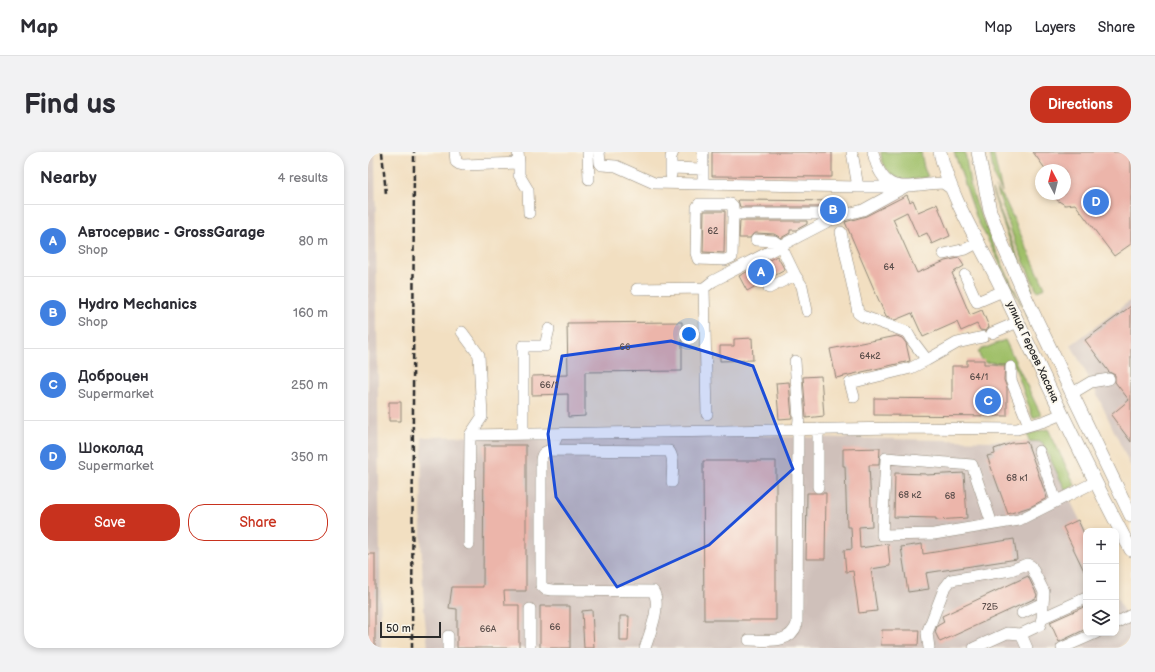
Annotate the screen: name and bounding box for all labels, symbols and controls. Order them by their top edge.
text: Map [20,16,58,39]
text: Map [984,19,1012,36]
text: Layers [1034,19,1076,36]
text: Share [1098,19,1135,36]
button: Directions [1030,86,1131,123]
text: Find us [24,88,116,121]
north arrow [1035,164,1071,200]
text: Nearby [40,168,97,188]
text: 4 results [278,170,328,186]
pin: D [1083,187,1109,217]
pin: B [820,195,846,225]
text: Автосервис - GrossGarage [78,223,265,242]
house number: 62 [708,226,719,237]
text: A [49,233,57,249]
text: 80 m [299,233,328,249]
text: Shop [78,242,108,258]
pin: A [748,257,774,287]
house number: 64 [884,262,895,273]
text: Hydro Mechanics [78,295,197,314]
street label: улица Героев Хасана [1004,299,1062,405]
text: B [48,305,58,321]
text: 160 m [293,305,328,321]
text: Shop [78,314,108,330]
your location [679,324,699,344]
house number: 66 [620,342,631,353]
house number: 64к2 [859,351,881,362]
text: Доброцен [78,367,149,386]
house number: 64/1 [970,372,988,383]
text: C [48,377,58,393]
text: 250 m [291,377,328,393]
house number: 66/1 [540,380,558,391]
text: Supermarket [78,386,154,402]
pin: C [975,386,1001,416]
text: Шоколад [78,439,143,458]
text: D [48,449,58,465]
text: 350 m [291,449,328,465]
text: Supermarket [78,458,154,474]
house number: 68 к1 [1006,473,1028,484]
house number: 68 к2 [898,490,922,501]
house number: 68 [945,491,955,502]
button: Save [40,504,180,541]
button: Share [188,504,328,541]
map controls [1083,528,1119,636]
button: + [1083,528,1119,564]
button: − [1083,564,1119,600]
button: layers [1083,600,1119,636]
house number: 72Б [982,602,999,613]
scale bar [380,620,441,639]
text: 50 m [386,622,411,635]
house number: 66 [550,622,561,633]
house number: 66А [480,624,497,635]

